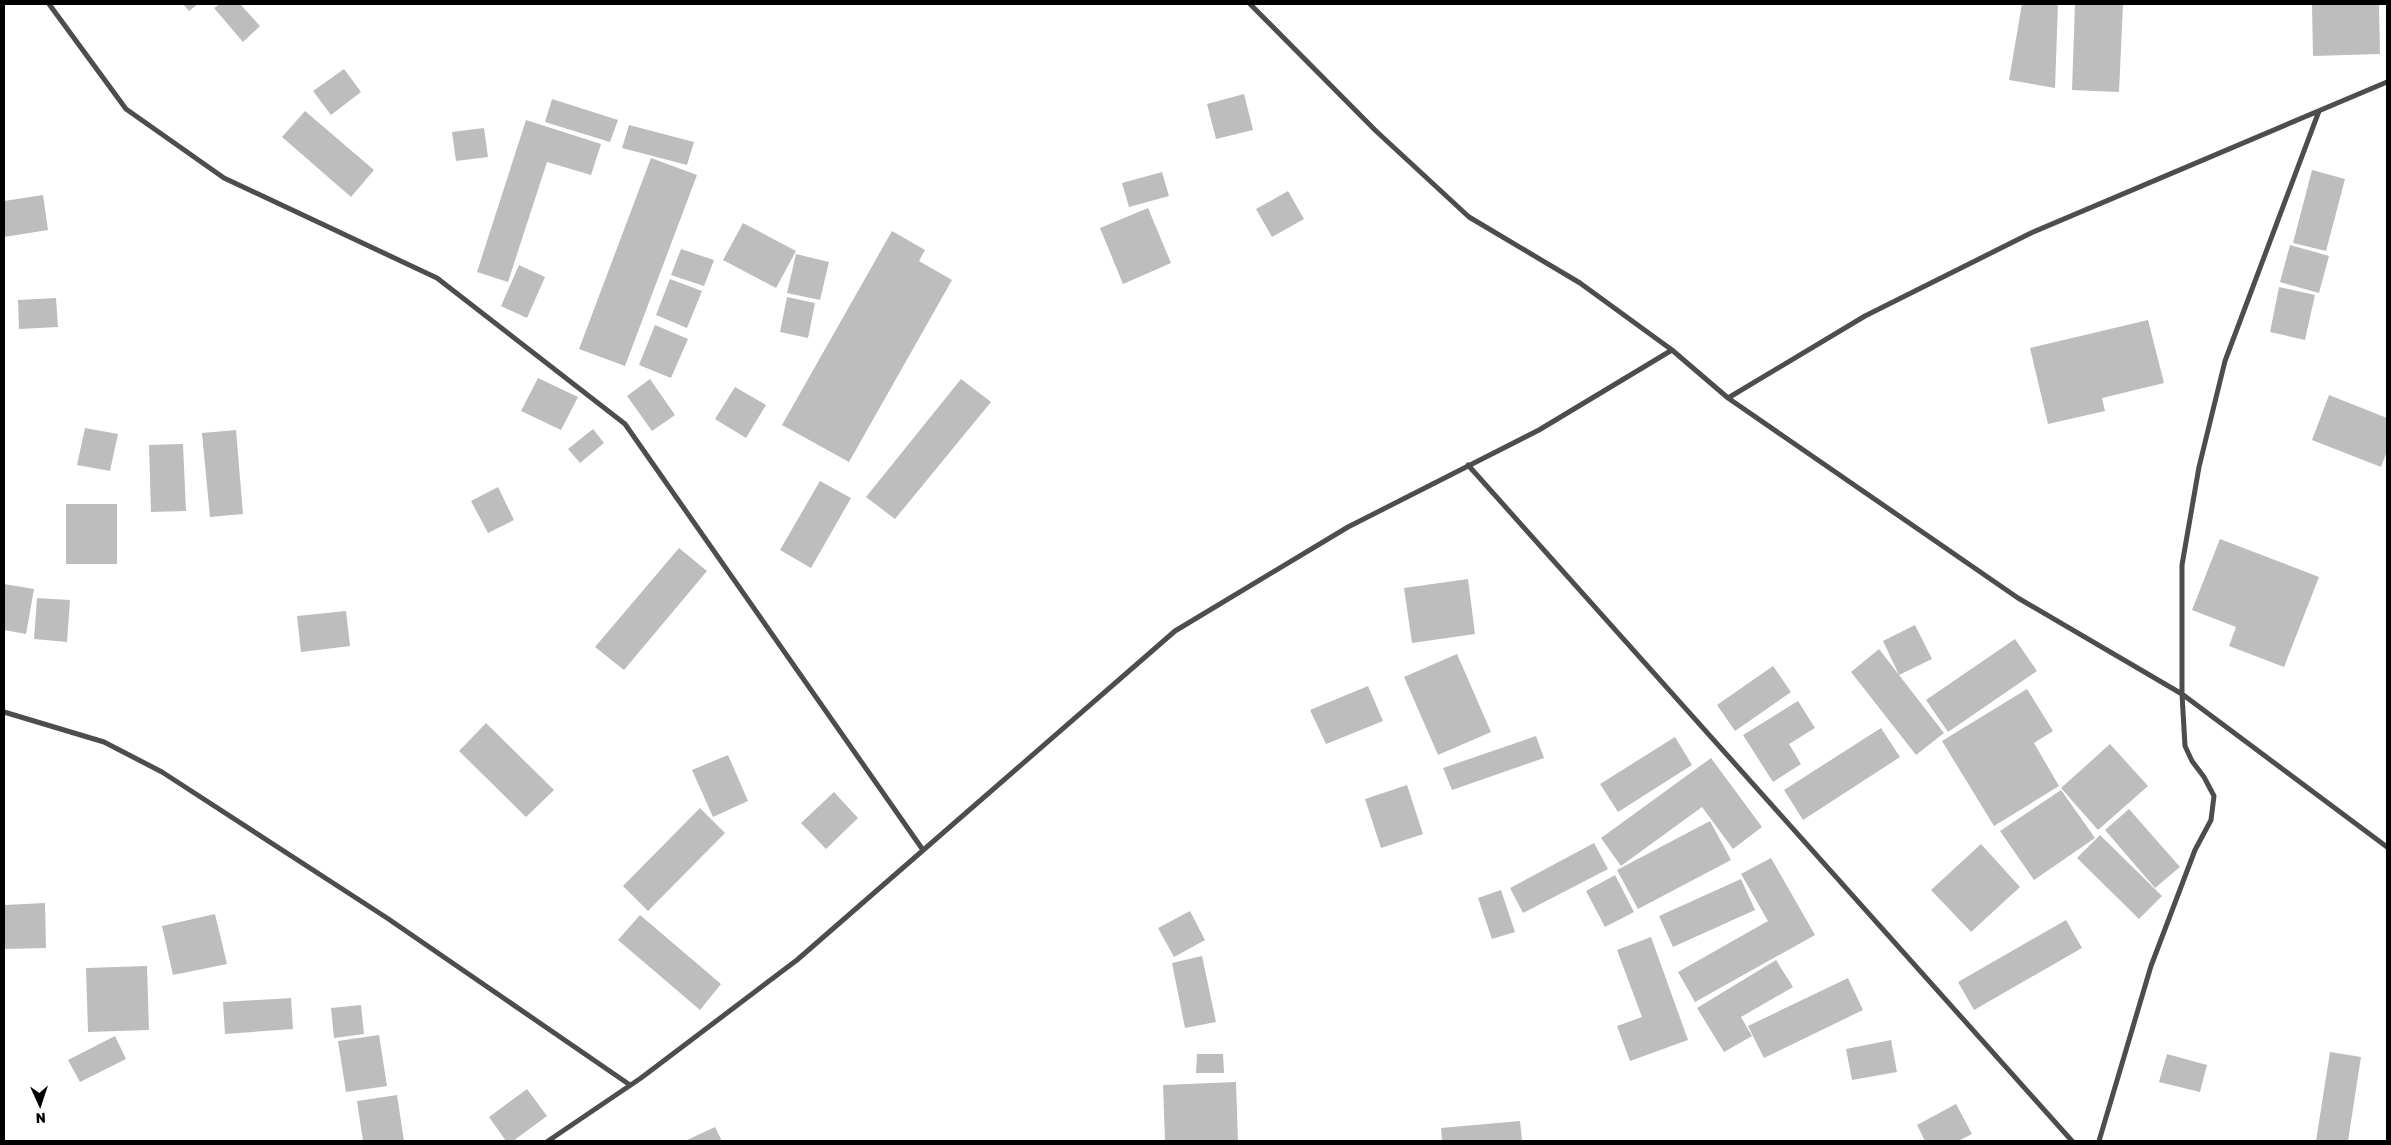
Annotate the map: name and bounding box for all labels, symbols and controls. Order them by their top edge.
north arrow [15,1080,65,1130]
text: N [35,1109,46,1126]

